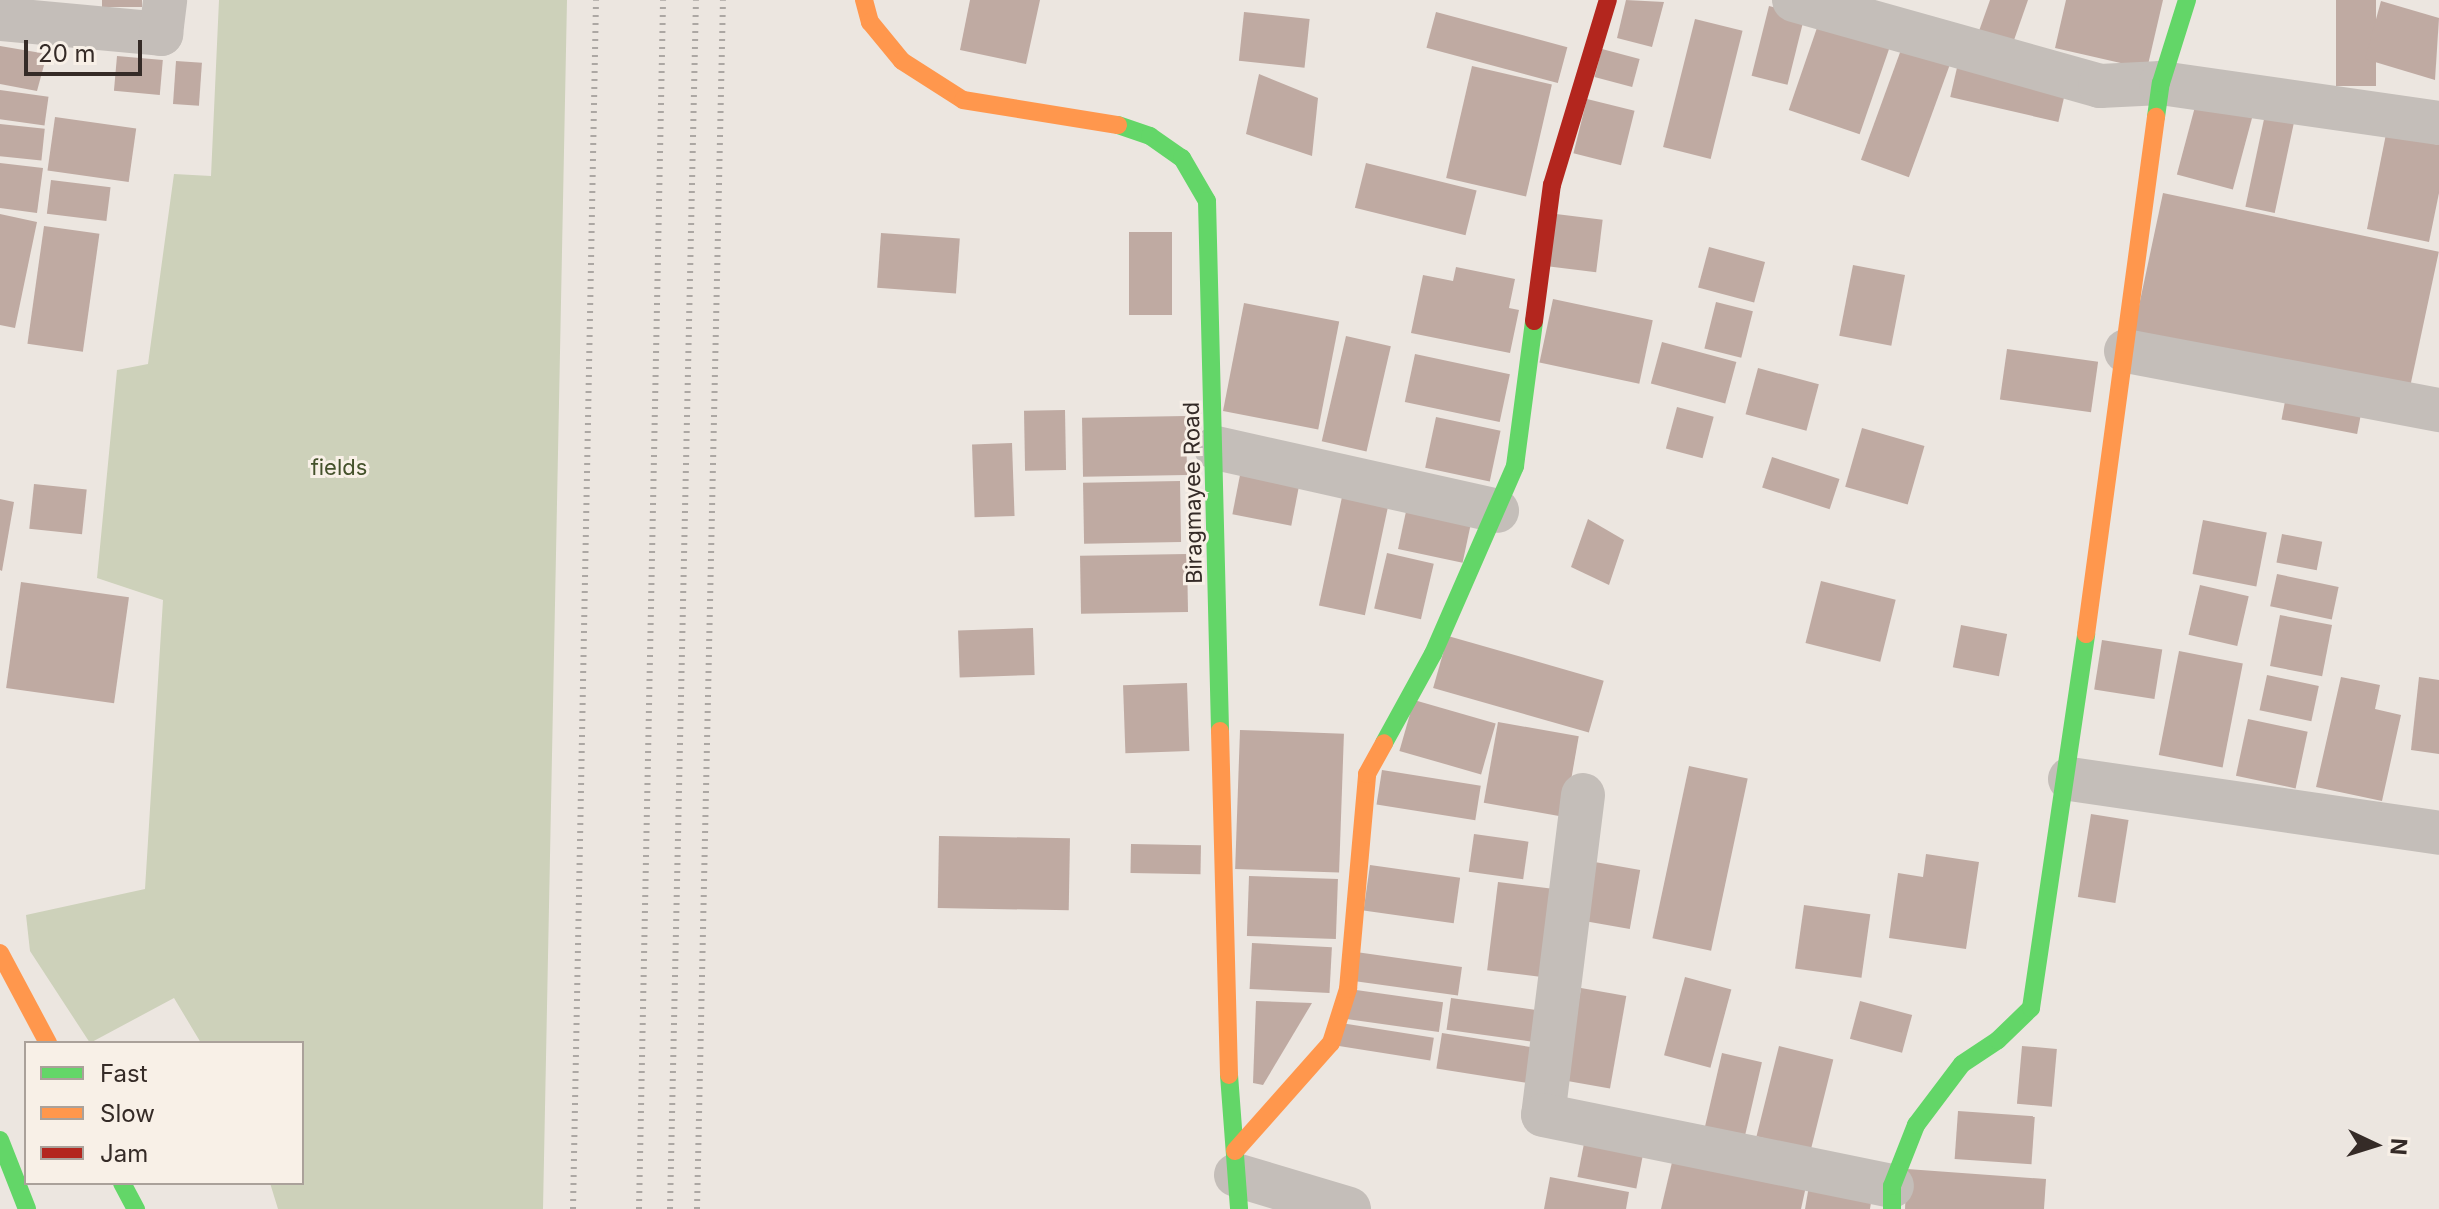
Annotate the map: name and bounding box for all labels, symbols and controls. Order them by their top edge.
scale bar [28,24,146,74]
text: 20 m [38,39,96,68]
street label: Biragmayee Road [1178,402,1208,584]
park label: fields [311,455,367,481]
legend [24,1041,304,1185]
text: Fast [100,1059,148,1088]
text: Slow [100,1099,155,1128]
north arrow [2335,1105,2415,1185]
text: N [2385,1137,2412,1156]
text: Jam [100,1139,148,1168]

